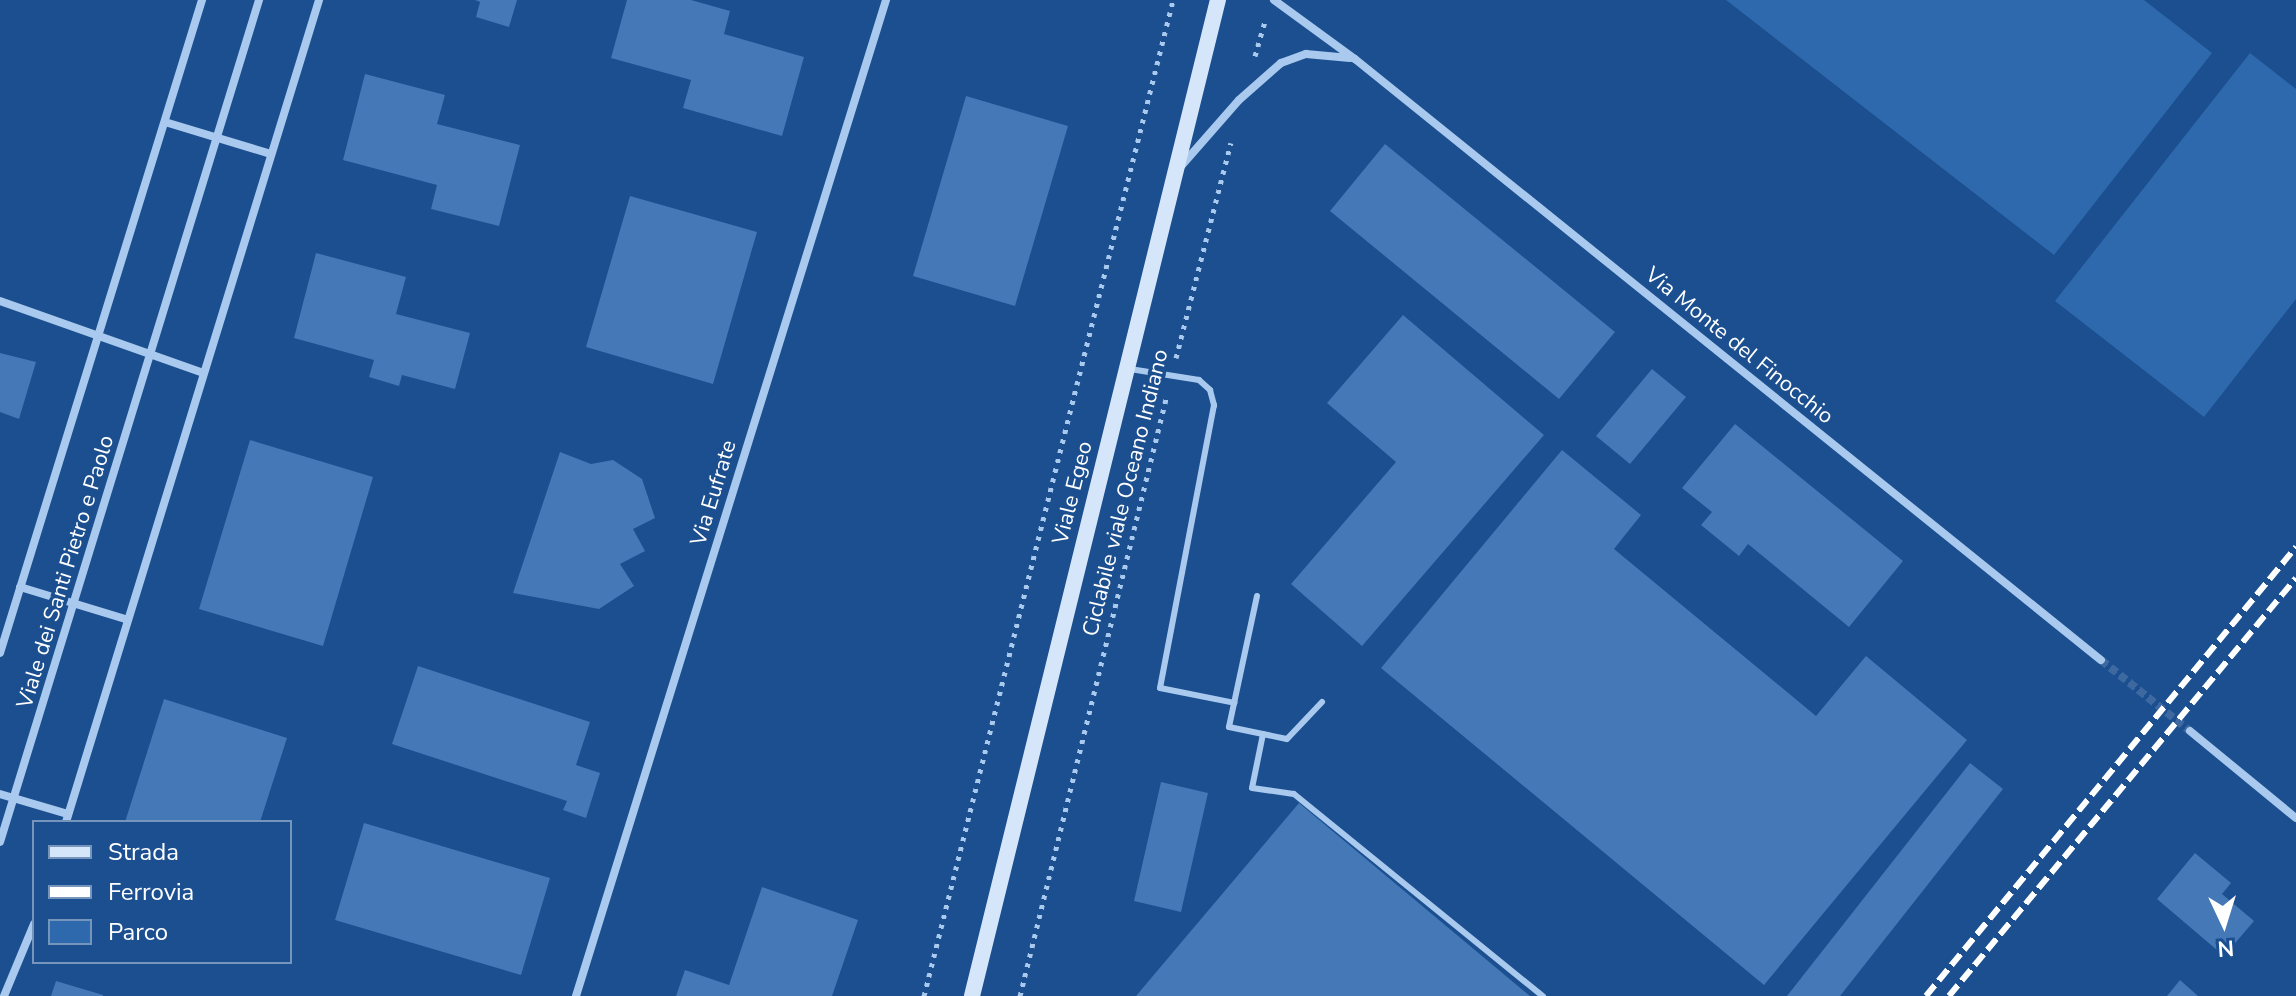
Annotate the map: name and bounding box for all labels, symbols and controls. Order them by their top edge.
street label: Via Monte del Finocchio [1640,262,1838,430]
street label: Ciclabile viale Oceano Indiano [1078,347,1174,639]
street label: Viale dei Santi Pietro e Paolo [12,432,120,712]
street label: Via Eufrate [685,437,743,549]
street label: Viale Egeo [1047,439,1099,547]
legend [32,820,292,964]
text: Strada [108,836,179,868]
text: Ferrovia [108,876,194,908]
north arrow [2184,884,2264,964]
text: Parco [108,916,168,948]
text: N [2216,932,2235,963]

